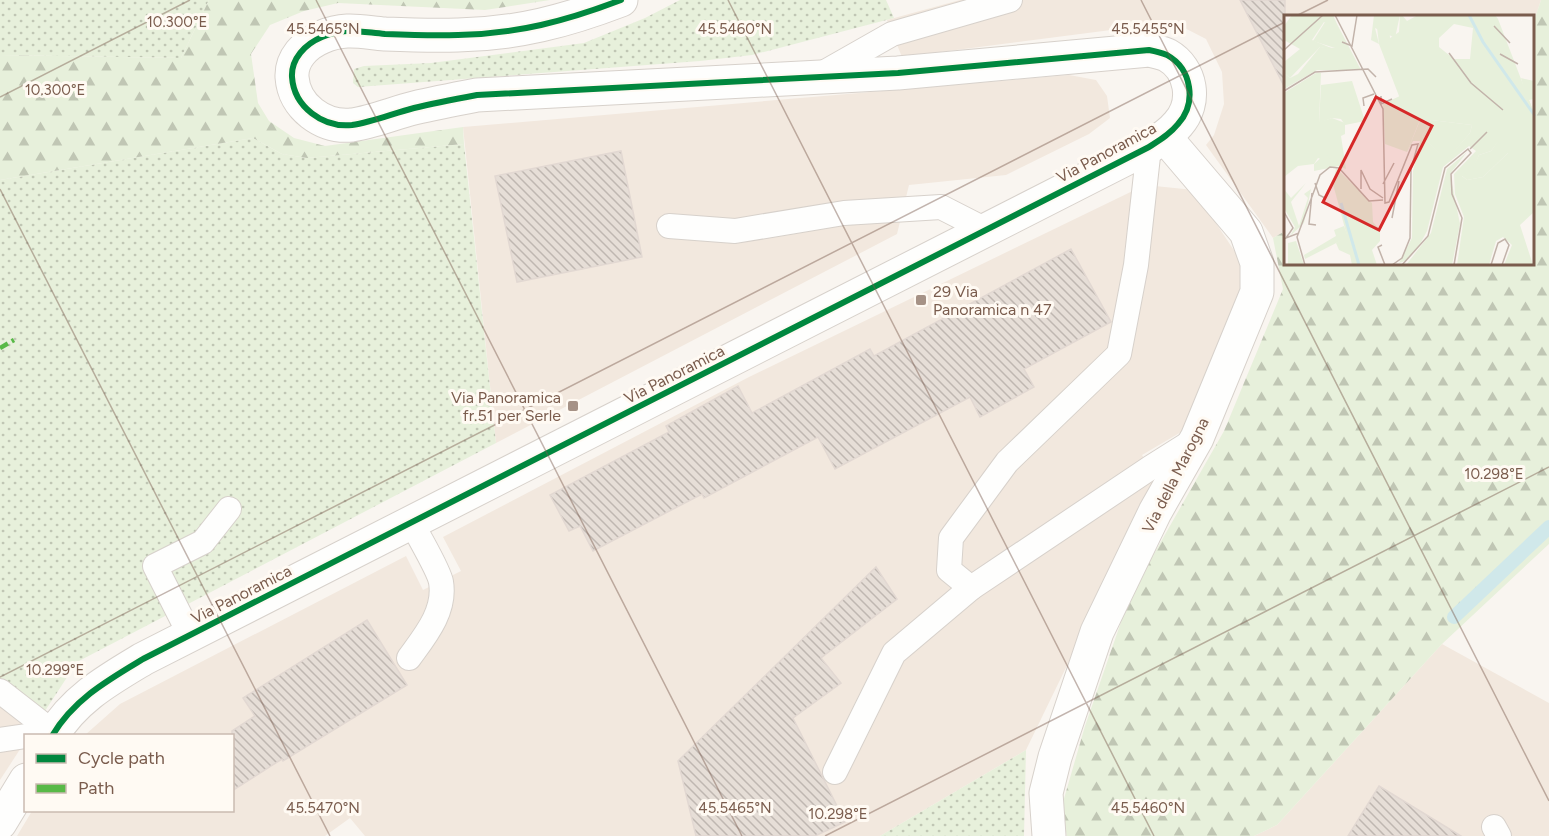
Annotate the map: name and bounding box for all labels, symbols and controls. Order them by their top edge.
text: 10.300°E [147,13,207,31]
inset map [1284,15,1534,266]
text: 45.5465°N [286,20,360,38]
text: 45.5460°N [698,20,772,38]
text: 45.5455°N [1111,20,1185,38]
text: 10.300°E [25,81,85,99]
street label: Via Panoramica [1053,118,1159,187]
place label: 29 Via Panoramica n 47 [933,282,1052,319]
marker: 29 Via Panoramica n 47 [914,293,928,307]
street label: Via Panoramica [621,341,728,408]
place label: Via Panoramica fr.51 per Serle [451,388,561,425]
marker: Via Panoramica fr.51 per Serle [566,399,580,413]
street label: Via della Marogna [1138,414,1213,536]
text: 10.298°E [1464,465,1524,483]
street label: Via Panoramica [188,561,295,628]
text: 10.299°E [26,661,84,679]
legend [24,734,234,812]
text: Cycle path [78,747,165,769]
text: Path [78,777,114,799]
text: 45.5470°N [286,799,360,817]
text: 45.5465°N [698,799,772,817]
text: 45.5460°N [1111,799,1185,817]
text: 10.298°E [808,805,868,823]

